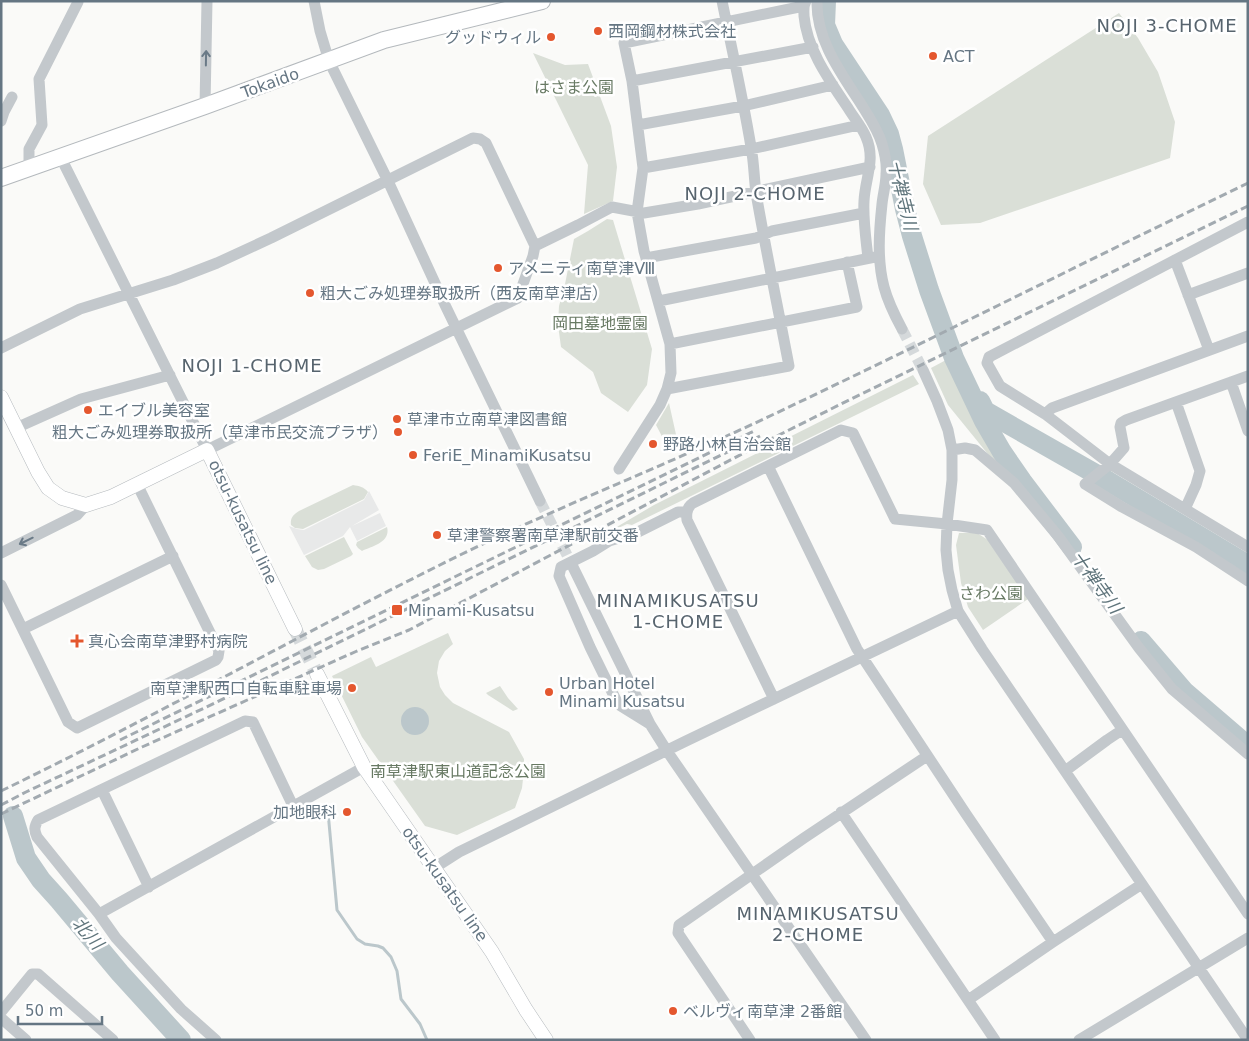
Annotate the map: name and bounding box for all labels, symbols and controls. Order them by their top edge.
district label: NOJI 3-CHOME [1096,15,1238,36]
place label: 西岡鋼材株式会社 [608,22,736,41]
marker: 西岡鋼材株式会社 [592,25,604,37]
place label: グッドウィル [445,28,541,47]
marker: グッドウィル [545,31,557,43]
place label: ACT [943,47,975,66]
one-way arrow [201,50,211,66]
marker: ACT [927,50,939,62]
street label: Tokaido [238,64,301,103]
park label: はさま公園 [534,78,614,97]
water label: 十禅寺川 [884,158,922,234]
district label: NOJI 2-CHOME [684,183,826,204]
place label: アメニティ南草津Ⅷ [508,259,655,278]
marker: アメニティ南草津Ⅷ [492,262,504,274]
place label: 粗大ごみ処理券取扱所（西友南草津店） [320,284,608,303]
marker: 粗大ごみ処理券取扱所（西友南草津店） [304,287,316,299]
park label: 岡田墓地霊園 [552,314,648,333]
district label: NOJI 1-CHOME [181,355,323,376]
place label: エイブル美容室 [98,401,210,420]
marker: エイブル美容室 [82,404,94,416]
place label: 草津市立南草津図書館 [407,410,567,429]
marker: 草津市立南草津図書館 [391,413,403,425]
place label: 粗大ごみ処理券取扱所（草津市民交流プラザ） [52,423,388,442]
marker: 粗大ごみ処理券取扱所（草津市民交流プラザ） [392,426,404,438]
place label: 野路小林自治会館 [663,435,791,454]
marker: 野路小林自治会館 [647,438,659,450]
place label: FeriE_MinamiKusatsu [423,446,591,466]
marker: FeriE_MinamiKusatsu [407,449,419,461]
street label: otsu-kusatsu line [205,457,281,587]
place label: 草津警察署南草津駅前交番 [447,526,639,545]
marker: 草津警察署南草津駅前交番 [431,529,443,541]
one-way arrow [19,537,34,546]
water label: 十禅寺川 [1067,547,1128,619]
park label: さわ公園 [959,584,1023,603]
district label: MINAMIKUSATSU 1-CHOME [596,590,760,632]
place label: Minami-Kusatsu [408,601,535,620]
marker: Minami-Kusatsu [390,603,404,617]
place label: 真心会南草津野村病院 [88,632,248,651]
marker: 真心会南草津野村病院 [70,634,84,648]
place label: Urban Hotel Minami Kusatsu [559,674,685,711]
place label: 南草津駅西口自転車駐車場 [150,679,342,698]
marker: 南草津駅西口自転車駐車場 [346,682,358,694]
marker: Urban Hotel Minami Kusatsu [543,686,555,698]
park label: 南草津駅東山道記念公園 [370,762,546,781]
place label: 加地眼科 [273,803,337,822]
marker: 加地眼科 [341,806,353,818]
street label: otsu-kusatsu line [398,823,492,945]
district label: MINAMIKUSATSU 2-CHOME [736,903,900,945]
water label: 北川 [68,913,109,955]
scale bar [18,994,101,1026]
text: 50 m [25,1002,63,1020]
place label: ベルヴィ南草津 2番館 [683,1002,842,1021]
marker: ベルヴィ南草津 2番館 [667,1005,679,1017]

